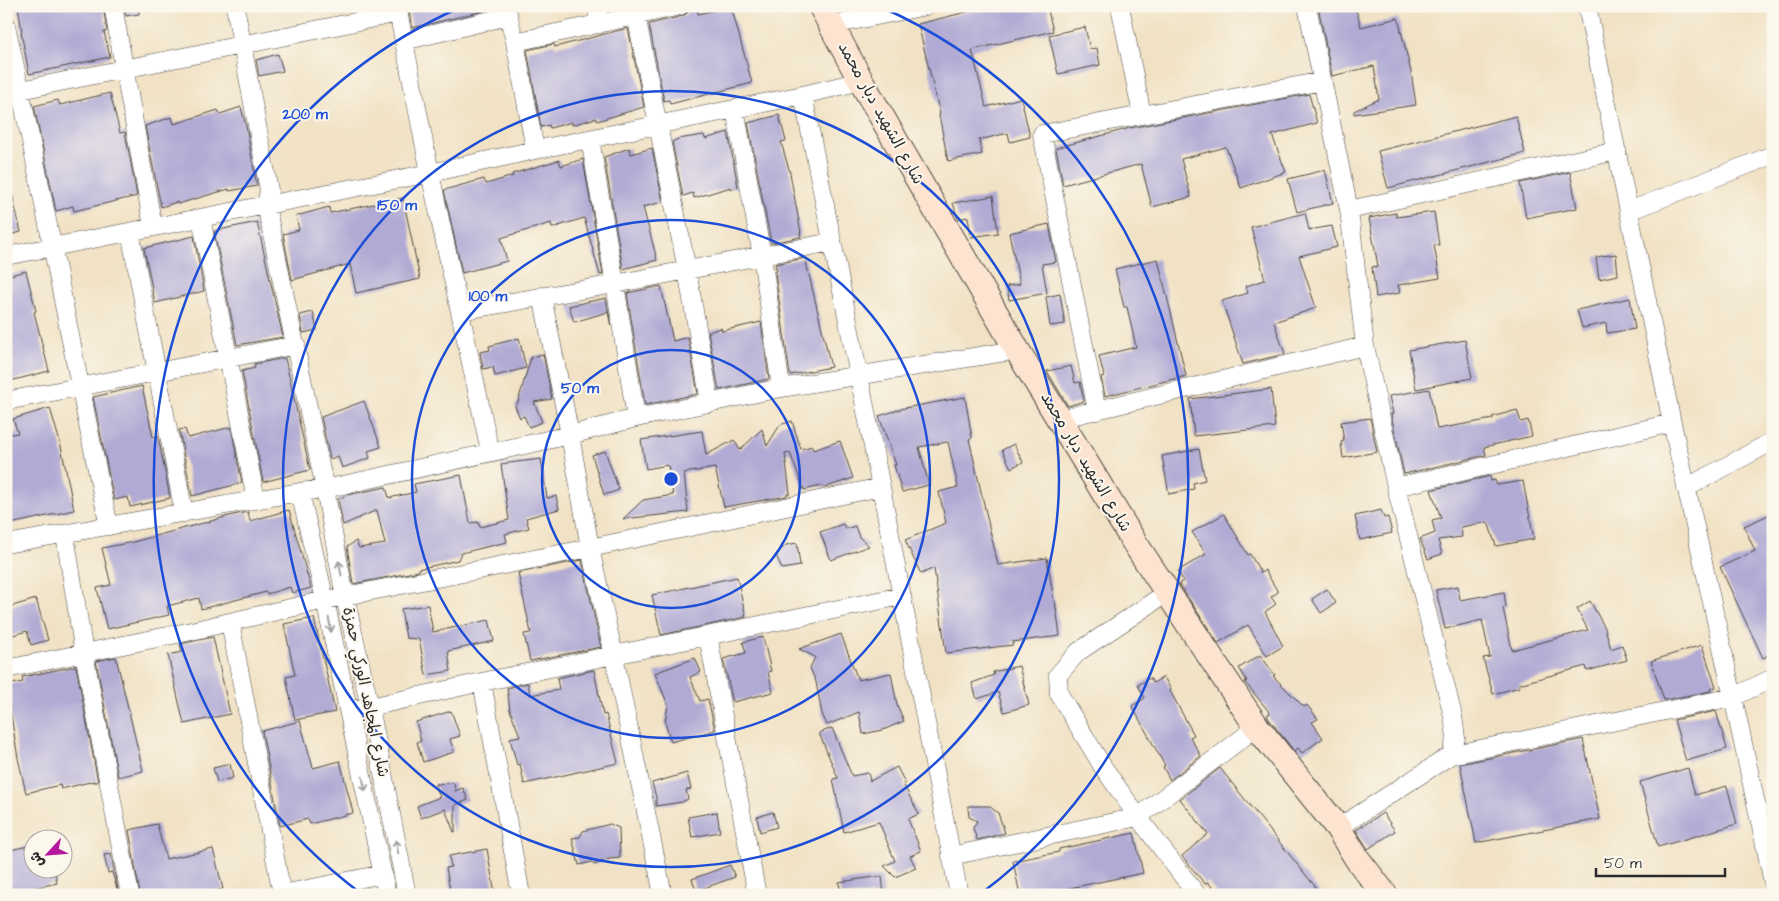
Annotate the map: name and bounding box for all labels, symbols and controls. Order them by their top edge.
street label: شارع الشهيد دبار محمد [833,38,929,188]
text: 200 m [281,104,328,125]
text: 150 m [377,195,417,216]
text: 100 m [469,286,508,307]
text: 50 m [561,378,599,399]
street label: شارع الشهيد دبار محمد [1035,388,1137,536]
centre of rings [662,470,680,488]
one-way arrow [335,560,344,576]
street label: شارع المجاهد الوركي حمزة [334,605,395,780]
one-way arrow [326,617,336,633]
one-way arrow [359,776,369,792]
north arrow [22,828,72,878]
one-way arrow [392,839,402,855]
scale bar [1596,846,1725,878]
text: ش [25,848,50,871]
text: 50 m [1604,853,1642,874]

